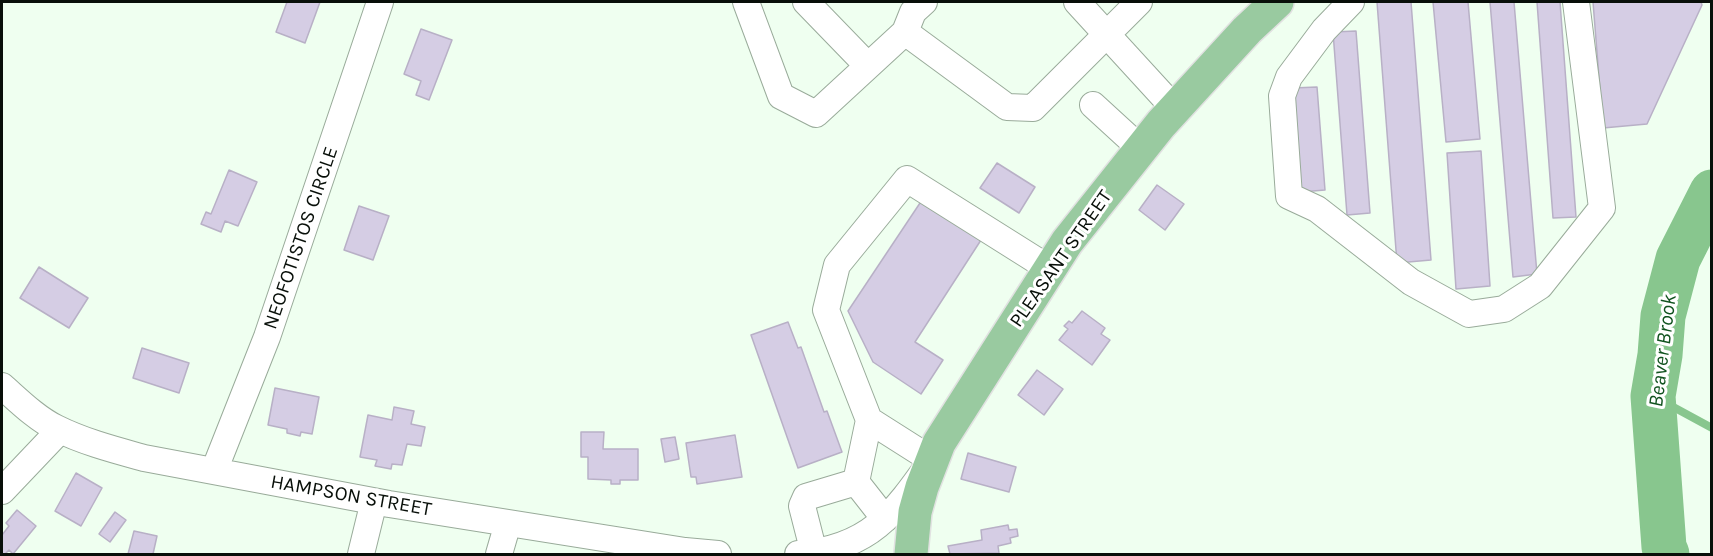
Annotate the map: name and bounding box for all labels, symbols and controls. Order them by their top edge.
street label: NEOFOTISTOS CIRCLE [258,143,344,333]
street label: PLEASANT STREET [1005,186,1117,332]
water label: Beaver Brook [1644,293,1682,409]
street label: HAMPSON STREET [269,470,433,522]

